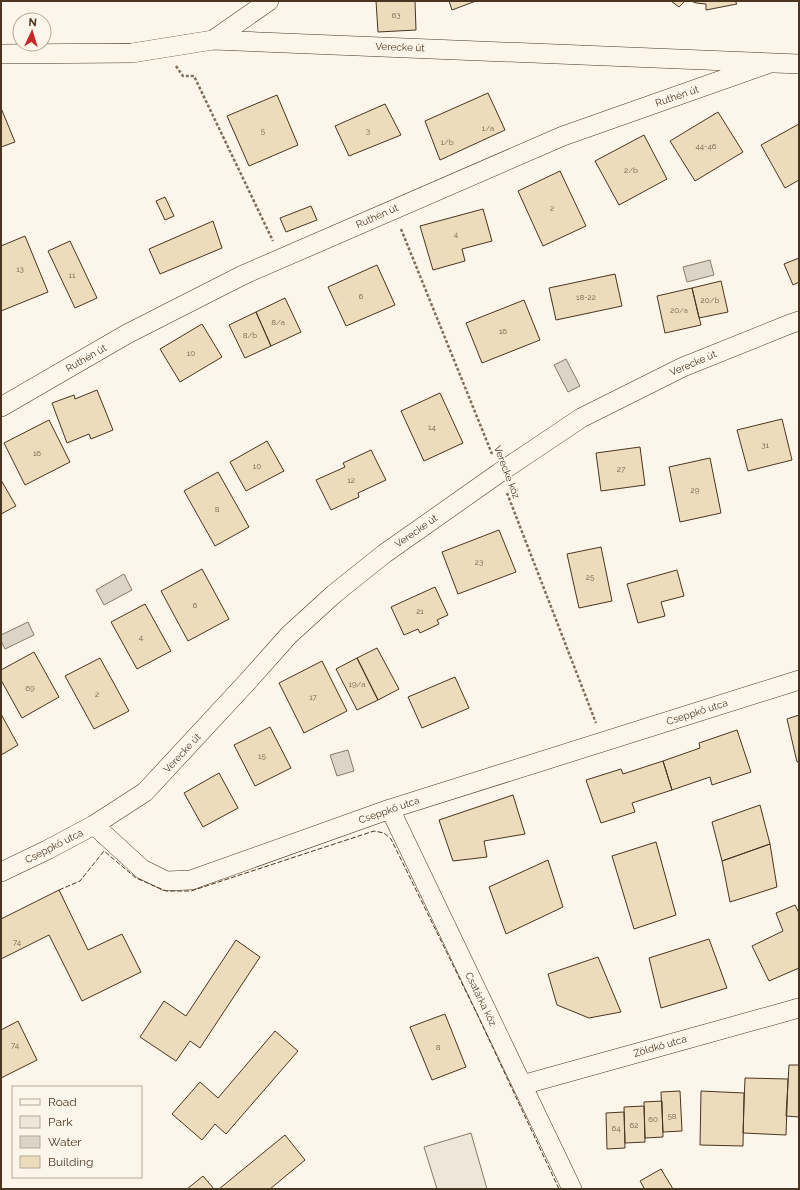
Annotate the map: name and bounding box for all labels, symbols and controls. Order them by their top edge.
house number: 63 [391,10,401,20]
north arrow [12,12,52,52]
text: N [28,16,37,29]
street label: Verecke út [375,41,426,53]
street label: Ruthén út [654,83,701,109]
house number: 1/a [482,123,494,133]
house number: 5 [261,126,266,136]
house number: 3 [366,126,370,136]
house number: 1/b [440,137,454,147]
house number: 44-46 [695,141,717,151]
house number: 2/b [624,165,638,175]
street label: Ruthén út [354,202,400,230]
house number: 2 [550,203,554,213]
house number: 4 [454,229,459,239]
house number: 13 [16,264,24,274]
house number: 11 [69,270,76,280]
house number: 6 [359,291,364,301]
house number: 18-22 [576,292,596,302]
house number: 20/b [701,295,719,305]
house number: 20/a [670,305,688,315]
house number: 8/a [271,317,285,327]
house number: 16 [499,326,507,336]
house number: 8/b [243,330,257,340]
street label: Ruthén út [64,342,109,374]
house number: 10 [187,348,195,358]
street label: Verecke út [668,348,718,378]
house number: 14 [428,422,437,432]
house number: 31 [761,440,769,450]
street label: Verecke köz [492,444,522,500]
house number: 16 [33,448,41,458]
house number: 10 [253,461,261,471]
house number: 27 [617,464,626,474]
house number: 12 [347,475,355,485]
house number: 29 [691,485,700,495]
house number: 8 [215,504,220,514]
street label: Verecke út [393,512,440,550]
house number: 23 [475,557,483,567]
house number: 25 [586,572,595,582]
house number: 6 [193,600,198,610]
house number: 21 [416,606,424,616]
house number: 4 [139,632,144,642]
house number: 19/a [349,679,366,689]
house number: 69 [25,683,35,693]
house number: 2 [95,689,99,699]
house number: 17 [309,692,318,702]
street label: Cseppkő utca [665,697,729,727]
street label: Verecke út [161,731,203,775]
house number: 15 [258,751,267,761]
street label: Cseppkő utca [357,794,421,826]
street label: Cseppkő utca [23,827,85,865]
house number: 74 [13,937,22,947]
street label: Csatárka köz [463,970,499,1028]
street label: Zöldkő utca [632,1033,688,1059]
house number: 74 [11,1040,20,1050]
house number: 8 [436,1042,441,1052]
legend [12,1086,142,1178]
text: Road [48,1095,77,1109]
house number: 58 [667,1111,677,1121]
house number: 60 [648,1114,658,1124]
text: Park [48,1115,73,1129]
house number: 62 [630,1120,639,1130]
house number: 64 [611,1123,621,1133]
text: Water [48,1135,82,1149]
text: Building [48,1155,94,1169]

